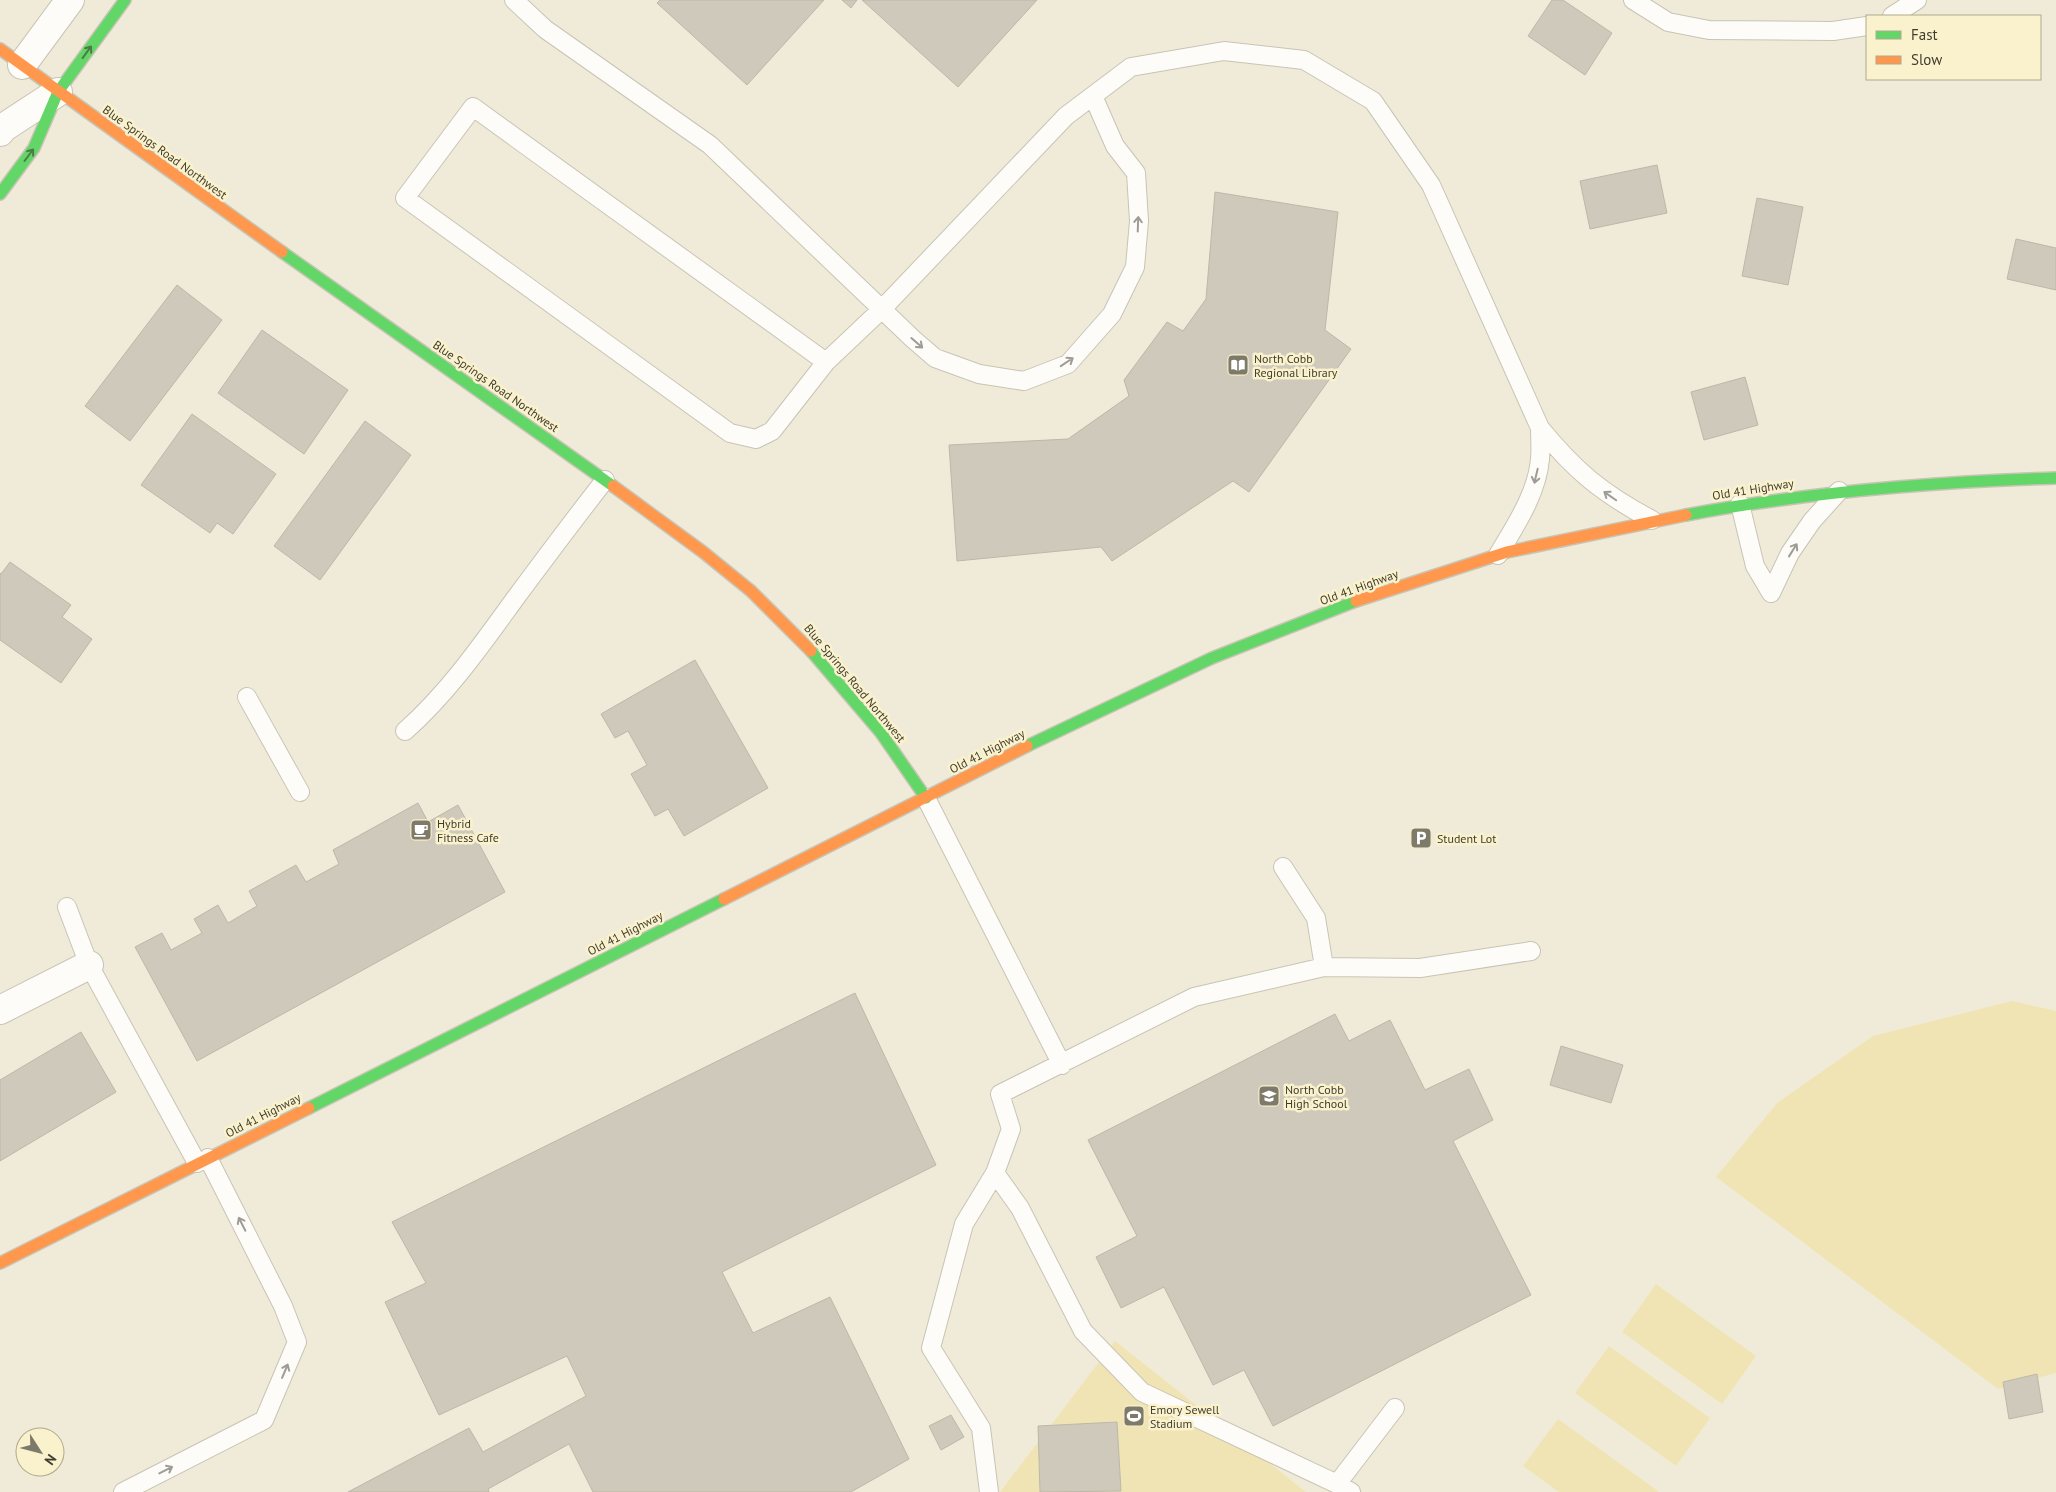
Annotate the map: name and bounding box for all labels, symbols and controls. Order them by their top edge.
legend [1866,15,2041,80]
text: Fast [1911,25,1938,44]
one-way arrow [82,46,92,60]
text: Slow [1911,50,1942,69]
street label: Blue Springs Road Northwest [100,102,230,202]
one-way arrow [24,148,34,162]
one-way arrow [1133,216,1143,232]
street label: Blue Springs Road Northwest [430,337,562,435]
one-way arrow [911,337,924,348]
place label: North Cobb Regional Library [1254,351,1338,380]
library icon: North Cobb Regional Library [1226,353,1250,377]
one-way arrow [1060,357,1074,368]
one-way arrow [1531,468,1540,484]
street label: Old 41 Highway [1711,475,1795,503]
one-way arrow [1603,491,1617,501]
one-way arrow [1788,543,1798,557]
street label: Old 41 Highway [1318,566,1401,608]
street label: Blue Springs Road Northwest [801,621,909,745]
street label: Old 41 Highway [947,725,1027,776]
place label: Hybrid Fitness Cafe [437,816,499,845]
cafe icon: Hybrid Fitness Cafe [409,818,433,842]
parking icon: Student Lot [1409,826,1433,850]
place label: Student Lot [1437,831,1496,846]
street label: Old 41 Highway [585,907,665,958]
place label: North Cobb High School [1285,1082,1348,1111]
school or university icon: North Cobb High School [1257,1084,1281,1108]
street label: Old 41 Highway [223,1089,303,1140]
one-way arrow [237,1217,246,1232]
one-way arrow [280,1364,290,1379]
place label: Emory Sewell Stadium [1150,1402,1220,1431]
sports icon: Emory Sewell Stadium [1122,1404,1146,1428]
north arrow [15,1427,65,1477]
text: N [41,1451,61,1469]
one-way arrow [158,1465,173,1474]

